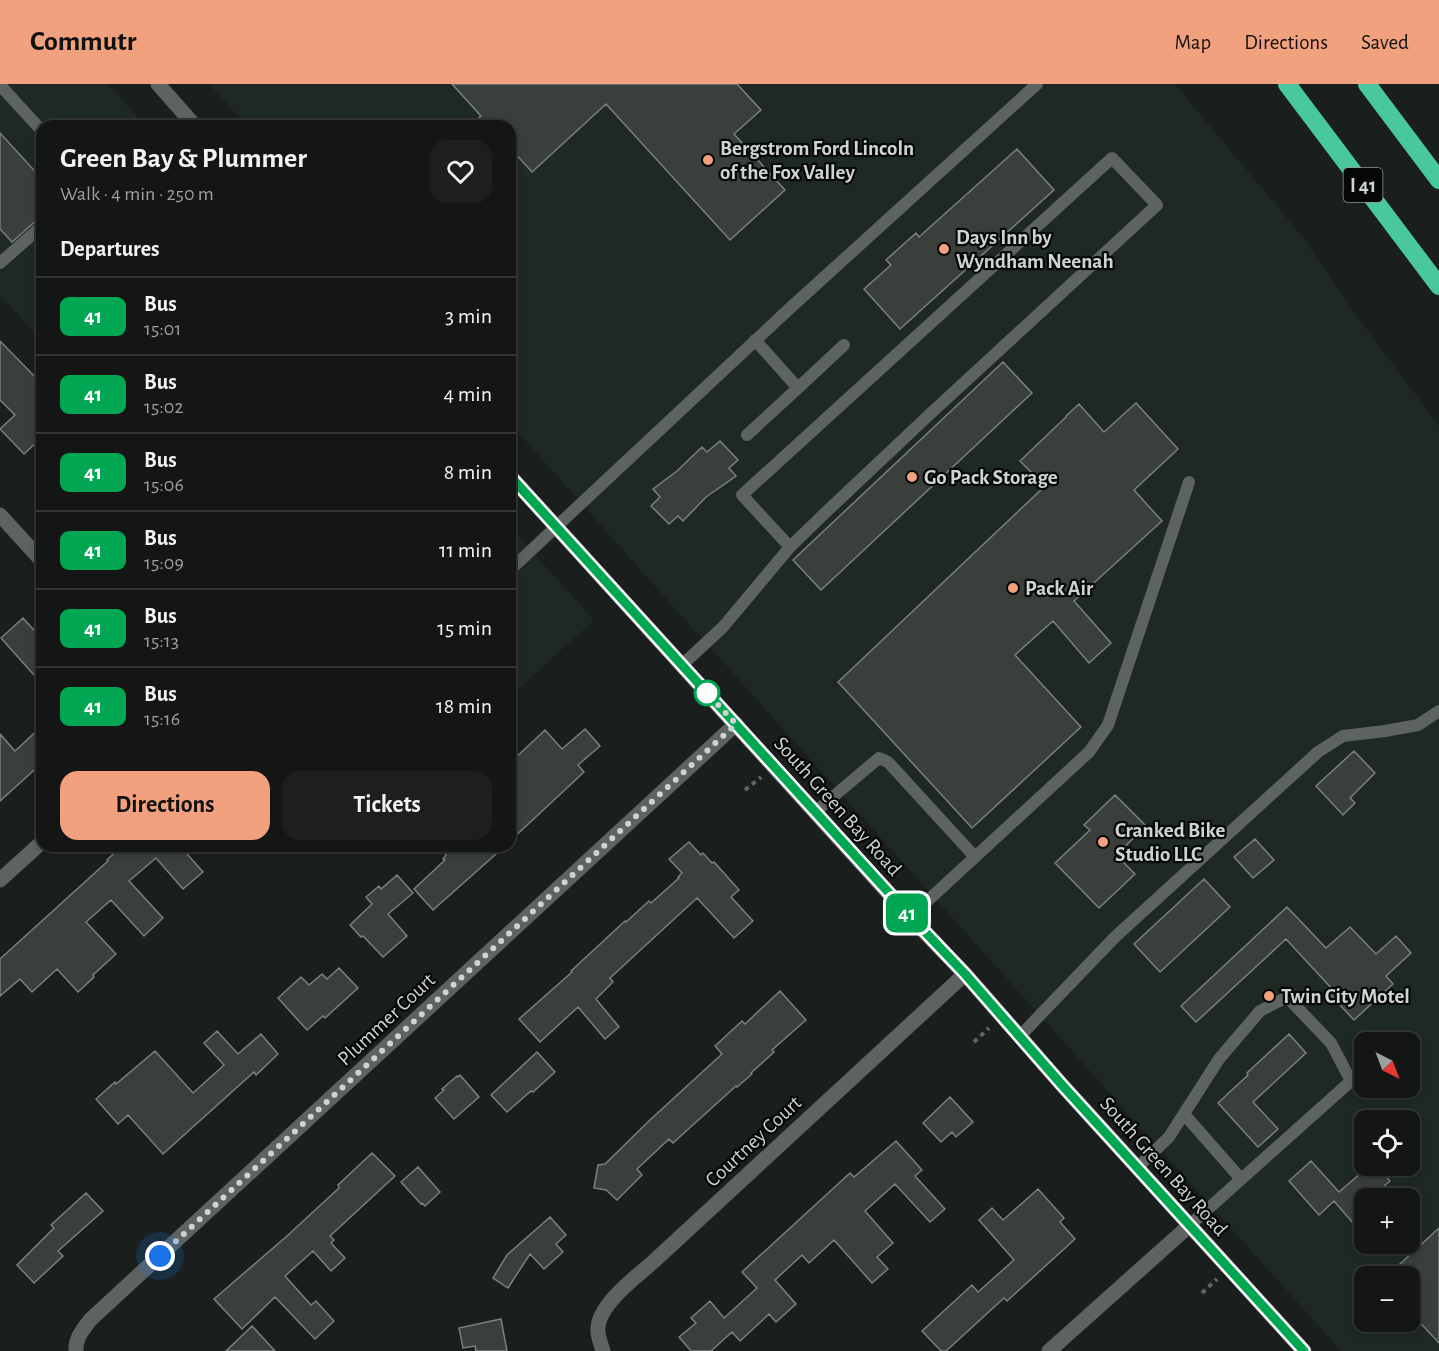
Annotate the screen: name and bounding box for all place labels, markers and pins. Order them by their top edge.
place label: Bergstrom Ford Lincoln of the Fox Valley [720,138,914,183]
marker: Bergstrom Ford Lincoln of the Fox Valley [701,153,715,167]
place label: Days Inn by Wyndham Neenah [956,227,1114,272]
marker: Days Inn by Wyndham Neenah [937,242,951,256]
place label: Go Pack Storage [924,467,1058,488]
marker: Go Pack Storage [905,470,919,484]
place label: Pack Air [1025,578,1094,599]
marker: Pack Air [1006,581,1020,595]
unlabelled marker [694,680,720,706]
place label: Cranked Bike Studio LLC [1115,820,1226,865]
marker: Cranked Bike Studio LLC [1096,835,1110,849]
place label: Twin City Motel [1281,986,1410,1007]
marker: Twin City Motel [1262,989,1276,1003]

